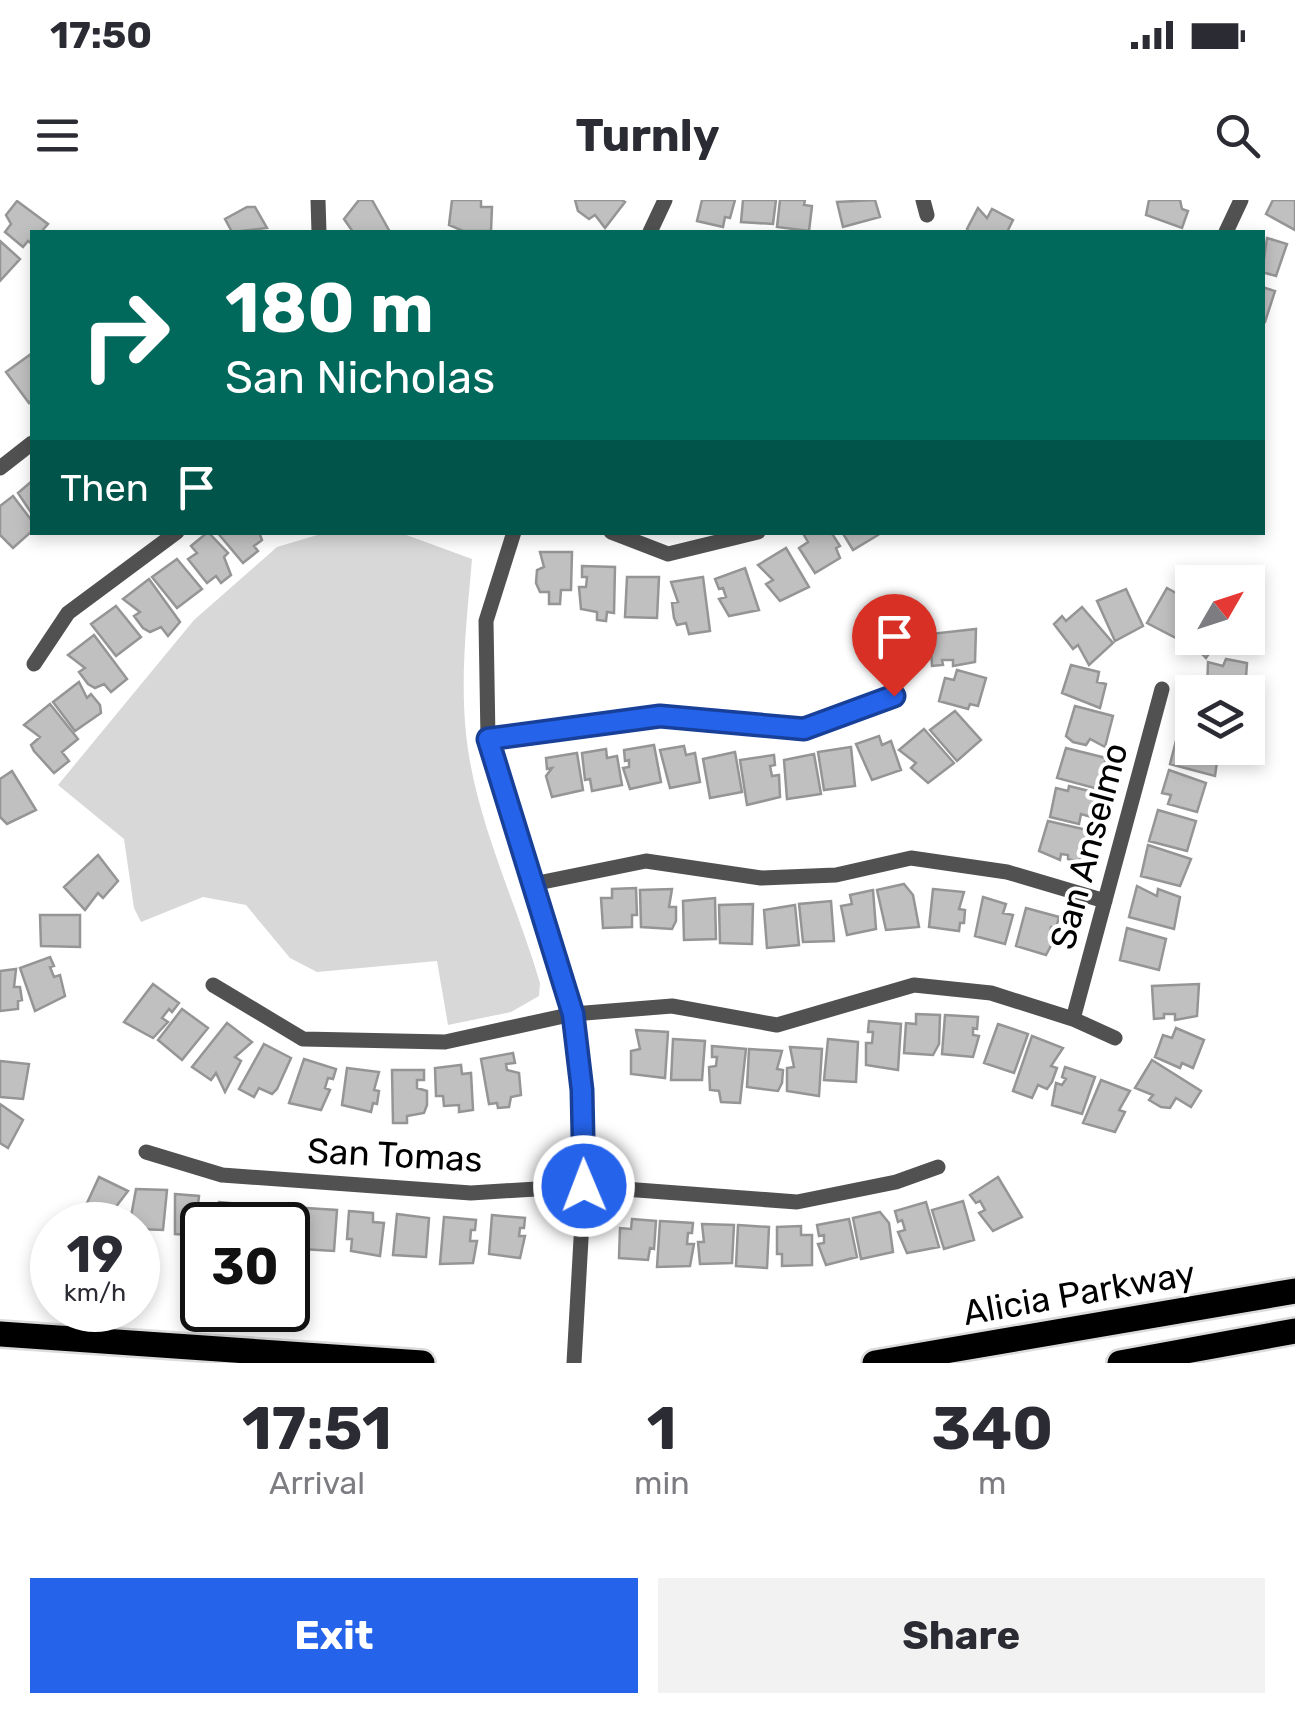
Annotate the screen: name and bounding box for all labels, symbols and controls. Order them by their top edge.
text: 17:50 [50,12,152,58]
icon: menu [30,108,85,163]
icon: search [1210,108,1265,163]
text: Turnly [575,109,720,162]
text: 180 m [225,267,434,350]
icon: right [60,270,190,400]
text: San Nicholas [225,351,495,404]
icon: arrive [169,460,224,515]
text: Then [60,465,149,511]
north arrow [1175,565,1265,655]
map controls [1175,565,1265,765]
pin [852,594,937,697]
icon: arrive [867,609,922,664]
button: layers [1175,675,1265,765]
street label: San Anselmo [1041,738,1137,954]
street label: San Tomas [306,1129,484,1181]
position arrow [532,1134,636,1238]
speed limit sign: 30 [180,1202,310,1332]
text: 19 [67,1225,123,1285]
street label: Alicia Parkway [960,1252,1198,1334]
text: km/h [64,1278,126,1307]
text: 17:51 [242,1393,392,1464]
text: 1 [647,1393,677,1464]
text: 340 [932,1393,1053,1464]
text: Arrival [269,1464,365,1502]
text: min [634,1464,690,1502]
text: m [978,1464,1007,1502]
button: Exit [30,1578,638,1693]
button: Share [658,1578,1265,1693]

